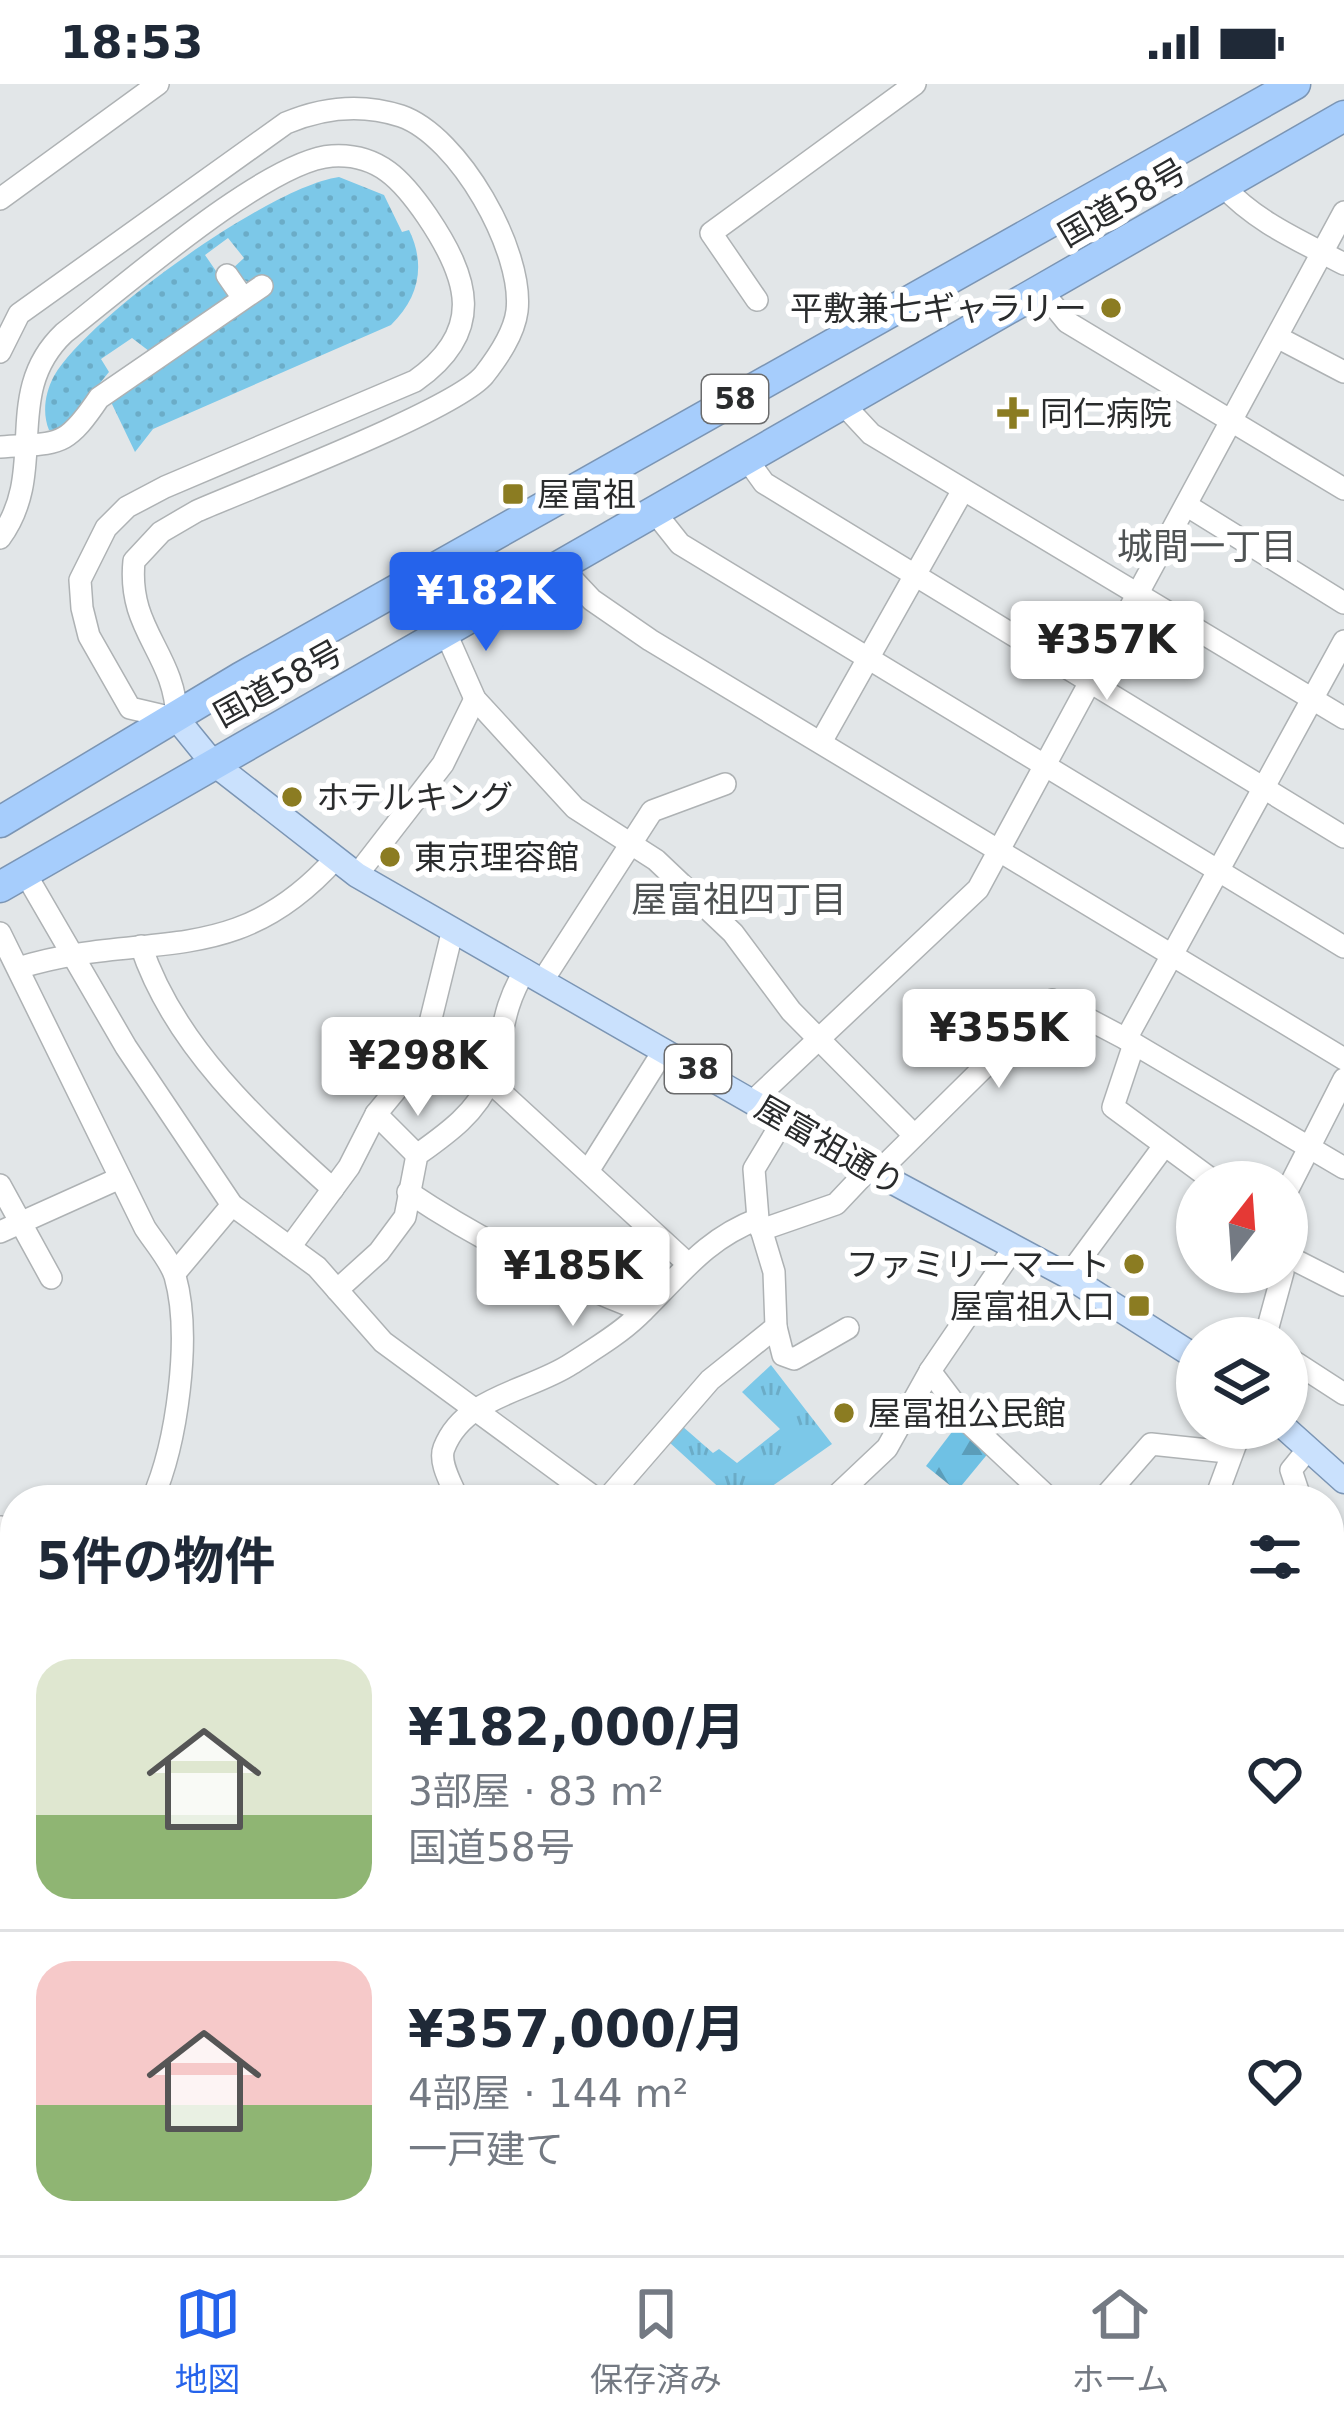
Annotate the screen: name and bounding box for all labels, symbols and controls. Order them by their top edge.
text: 18:53 [60,16,203,69]
street label: 国道58号 [1051,150,1193,255]
place label: 平敷兼七ギャラリー [790,289,1087,328]
marker: 平敷兼七ギャラリー [1098,295,1124,321]
road number: 58 [702,375,768,423]
place label: 同仁病院 [1040,394,1172,433]
marker: 同仁病院 [997,397,1029,429]
place label: 屋富祖 [537,475,636,514]
marker: 屋富祖 [500,481,526,507]
district label: 城間一丁目 [1117,526,1297,567]
pin: ¥182K [402,552,570,654]
text: ¥182K [417,568,555,613]
pin: ¥357K [1023,601,1191,703]
text: ¥357K [1038,617,1176,662]
street label: 国道58号 [207,632,349,735]
place label: ホテルキング [316,778,513,817]
marker: ホテルキング [279,784,305,810]
place label: 東京理容館 [414,838,579,877]
marker: 東京理容館 [377,844,403,870]
district label: 屋富祖四丁目 [631,879,847,920]
pin: ¥355K [915,989,1083,1091]
text: ¥355K [930,1005,1068,1050]
pin: ¥298K [334,1017,502,1119]
text: ¥298K [349,1033,487,1078]
road number: 38 [665,1045,731,1093]
street label: 屋富祖通り [749,1087,911,1204]
north arrow [1176,1161,1308,1293]
map controls [1176,1161,1308,1449]
pin: ¥185K [489,1227,657,1329]
text: ¥185K [504,1243,642,1288]
place label: ファミリーマート [846,1245,1110,1284]
marker: ファミリーマート [1121,1251,1147,1277]
place label: 屋富祖入口 [950,1287,1115,1326]
marker: 屋富祖入口 [1126,1293,1152,1319]
button: layers [1176,1317,1308,1449]
place label: 屋冨祖公民館 [868,1394,1066,1433]
marker: 屋冨祖公民館 [831,1400,857,1426]
icon: filters [1242,1524,1308,1590]
text: 5件の物件 [36,1532,276,1591]
text: ¥182,000/月 [408,1698,745,1757]
icon: home [132,1707,276,1851]
icon: heart [1242,1746,1308,1812]
text: 3部屋 · 83 m² [408,1769,664,1814]
text: 国道58号 [408,1825,575,1870]
text: ¥357,000/月 [408,2000,745,2059]
icon: home [132,2009,276,2153]
icon: heart [1242,2048,1308,2114]
text: 4部屋 · 144 m² [408,2071,688,2116]
text: 一戸建て [408,2127,564,2172]
tab: 地図 [175,2281,241,2401]
tab: 保存済み [590,2281,722,2401]
tab: ホーム [1071,2281,1169,2401]

